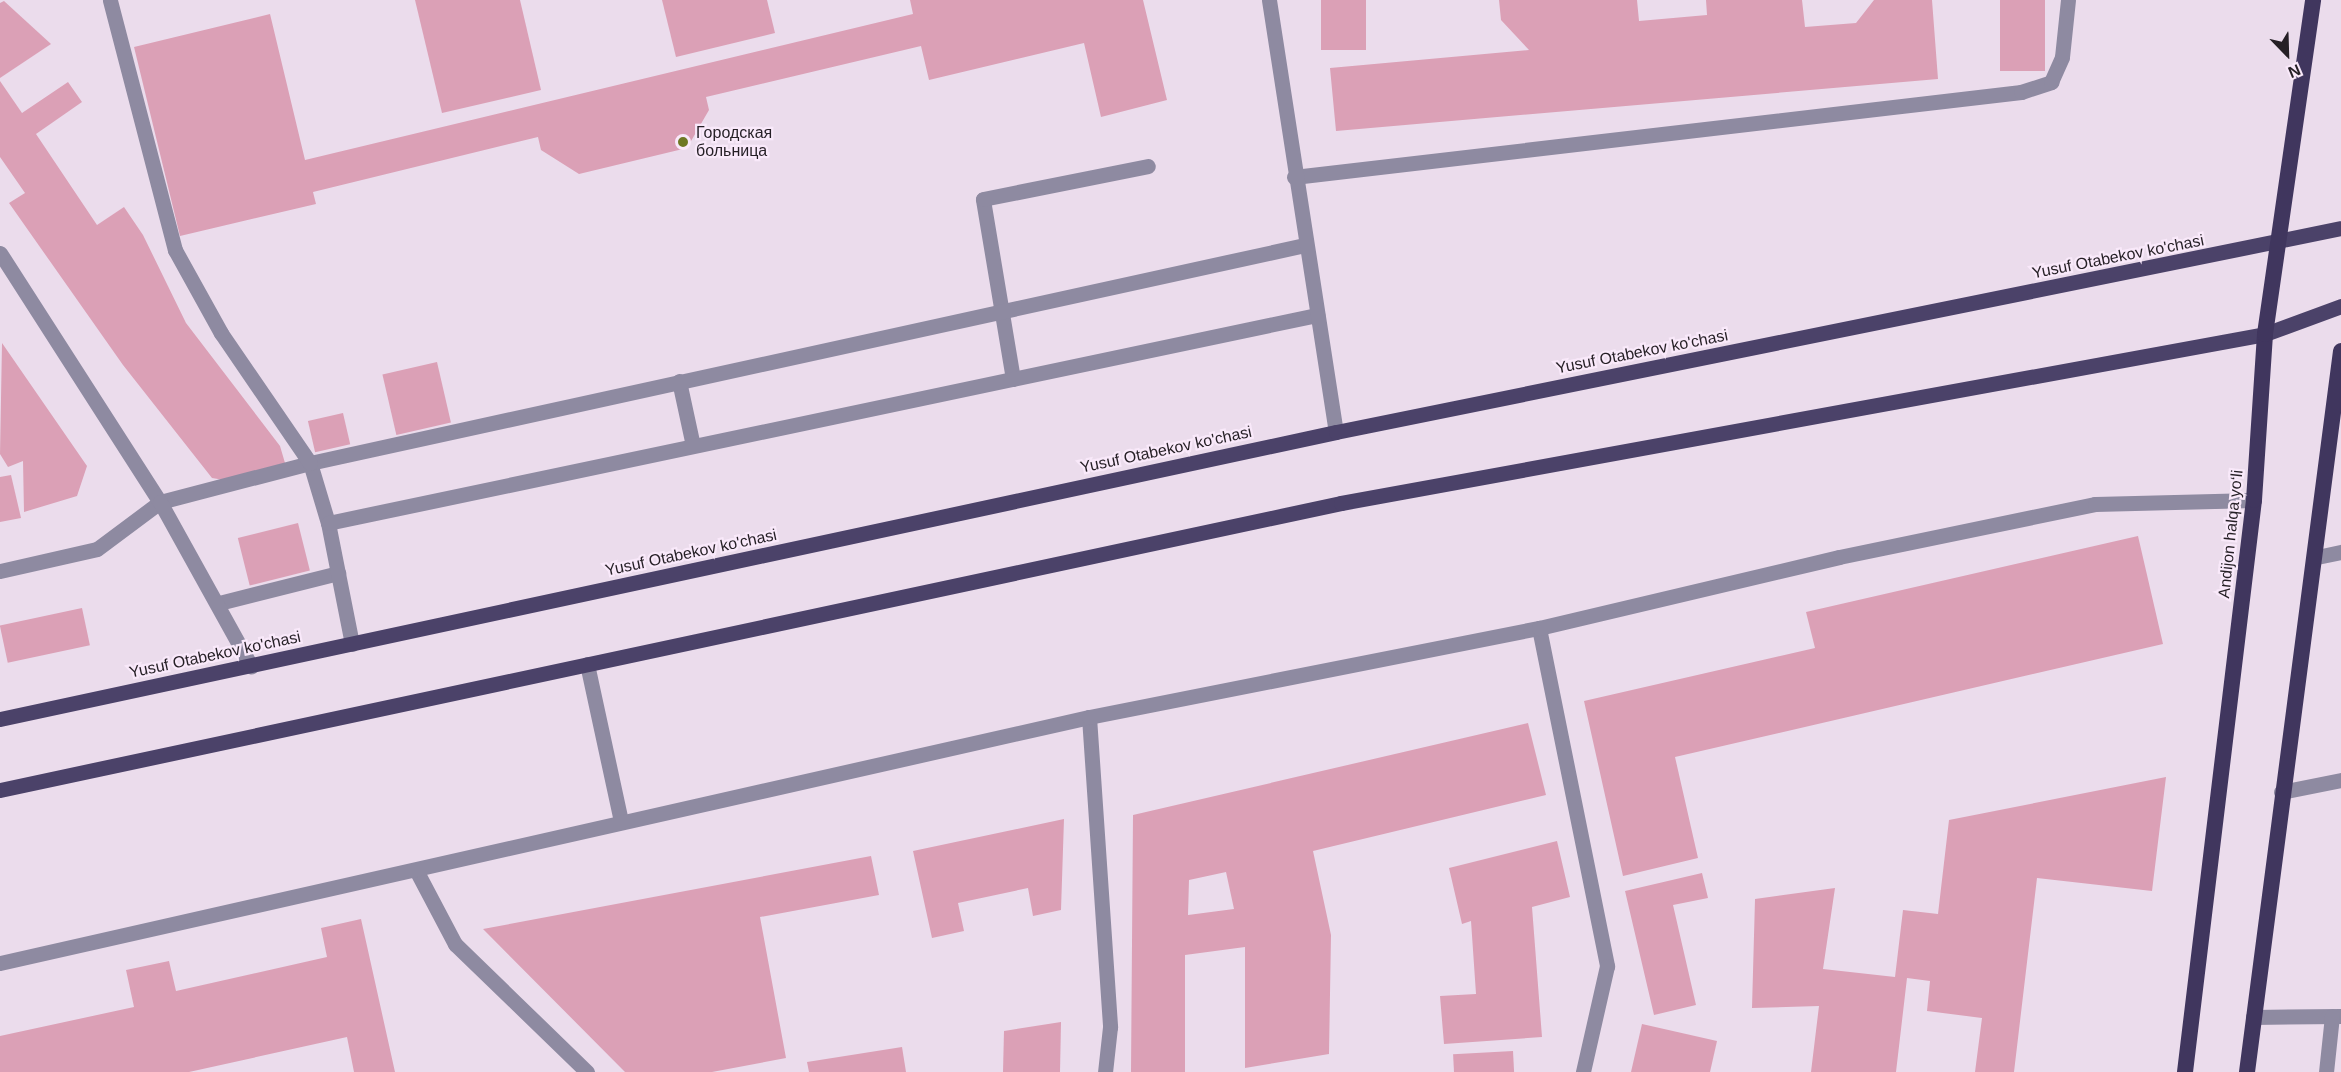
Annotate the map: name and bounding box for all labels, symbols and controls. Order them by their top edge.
north arrow [2257,24,2317,84]
text: N [2286,61,2303,81]
place label: Городская больница [696,123,772,161]
marker: Городская больница [674,133,692,151]
street label: Yusuf Otabekov ko'chasi [2030,231,2206,283]
street label: Yusuf Otabekov ko'chasi [1554,326,1730,378]
street label: Yusuf Otabekov ko'chasi [1079,422,1253,478]
street label: Andijon halqa yo‘li [2215,469,2247,599]
street label: Yusuf Otabekov ko'chasi [604,525,778,581]
street label: Yusuf Otabekov ko'chasi [128,627,302,683]

